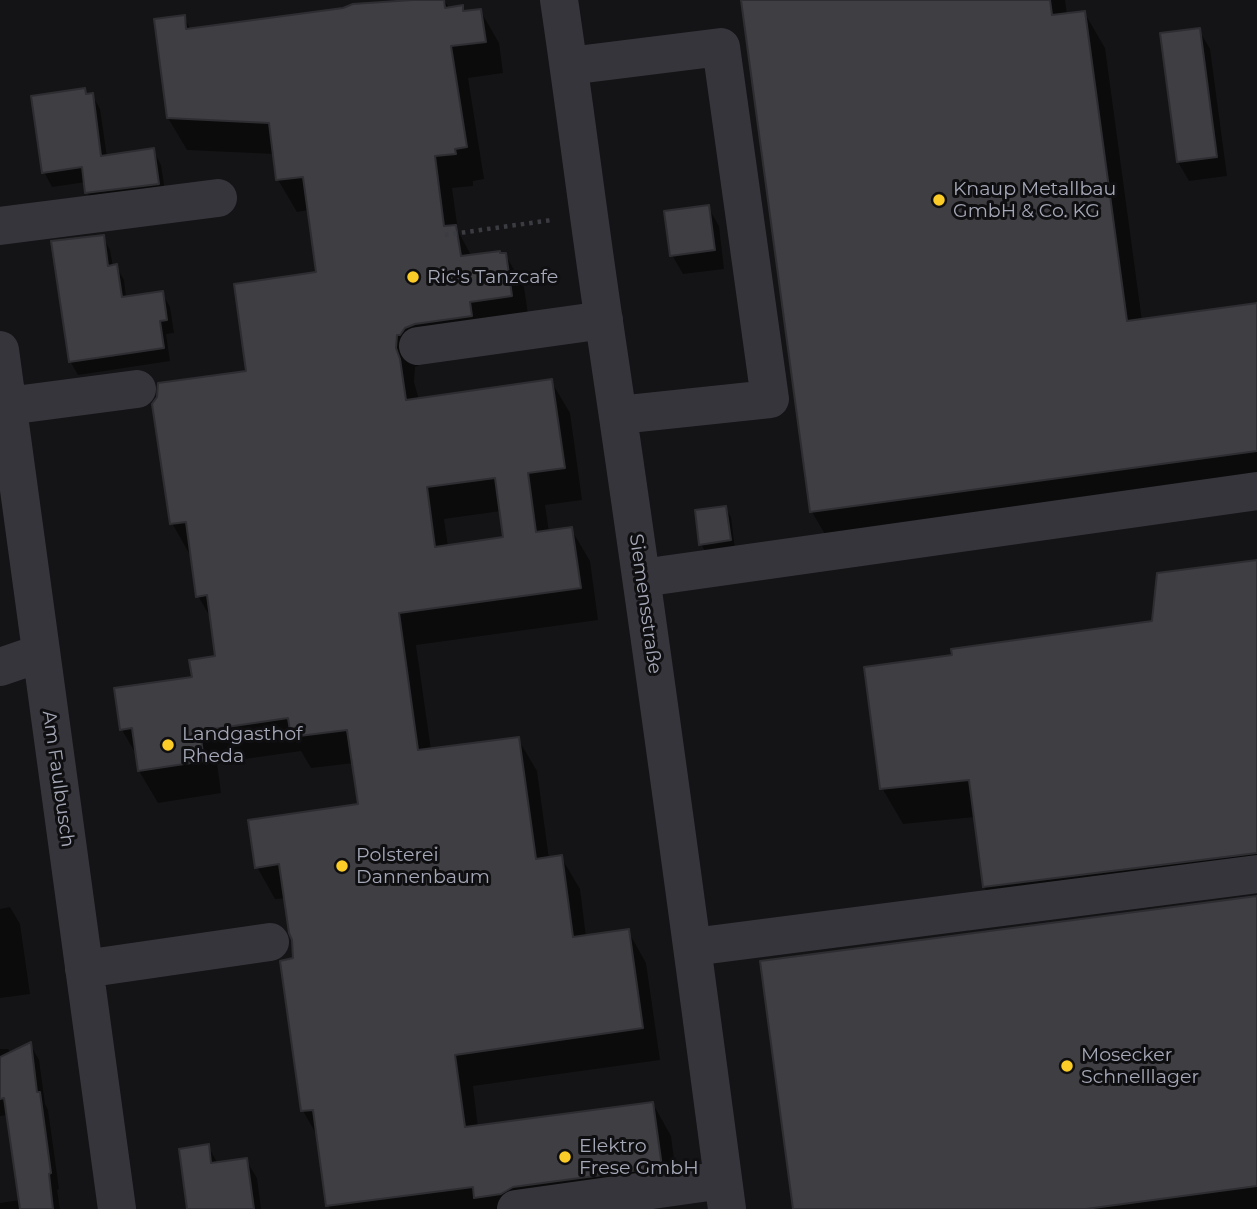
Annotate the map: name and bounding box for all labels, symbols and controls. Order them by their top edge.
place label: Knaup Metallbau GmbH & Co. KG [953,178,1116,222]
marker: Knaup Metallbau GmbH & Co. KG [931,192,947,208]
place label: Ric's Tanzcafe [427,266,558,288]
marker: Ric's Tanzcafe [405,269,421,285]
street label: Siemensstraße [624,532,666,676]
street label: Am Faulbusch [37,709,79,849]
place label: Landgasthof Rheda [182,723,303,767]
marker: Landgasthof Rheda [160,737,176,753]
place label: Polsterei Dannenbaum [356,844,490,888]
marker: Polsterei Dannenbaum [334,858,350,874]
place label: Mosecker Schnelllager [1081,1044,1199,1088]
marker: Mosecker Schnelllager [1059,1058,1075,1074]
place label: Elektro Frese GmbH [579,1135,699,1179]
marker: Elektro Frese GmbH [557,1149,573,1165]

